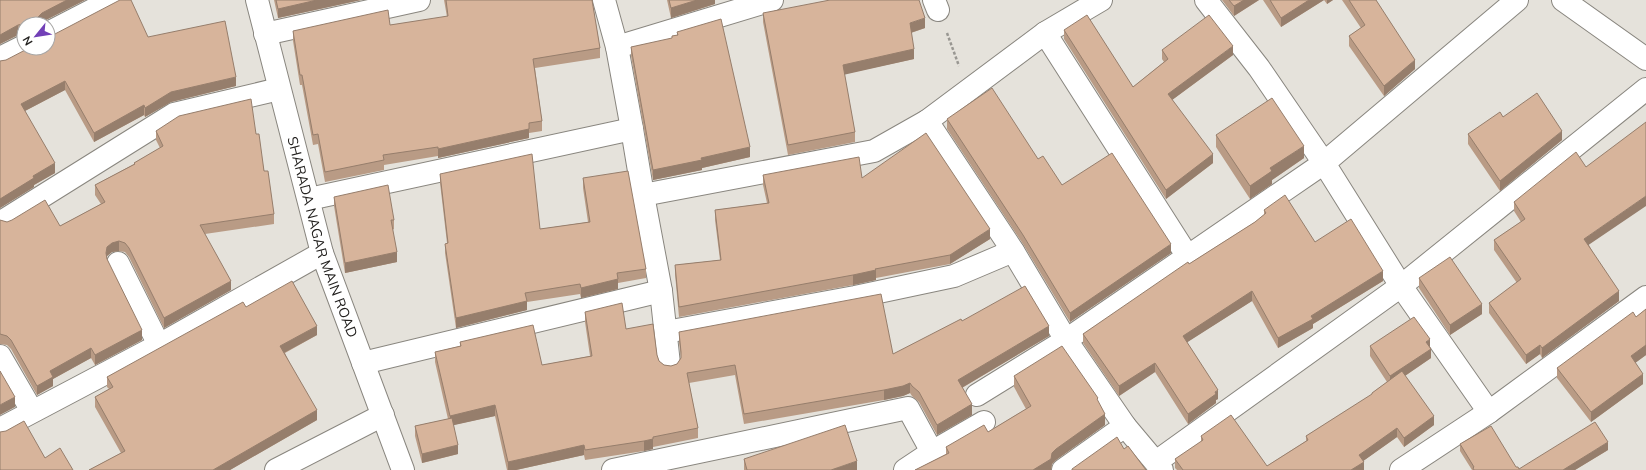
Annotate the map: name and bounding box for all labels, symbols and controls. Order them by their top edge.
north arrow [16,16,56,56]
text: N [19,34,35,48]
street label: SHARADA NAGAR MAIN ROAD [283,135,362,340]

